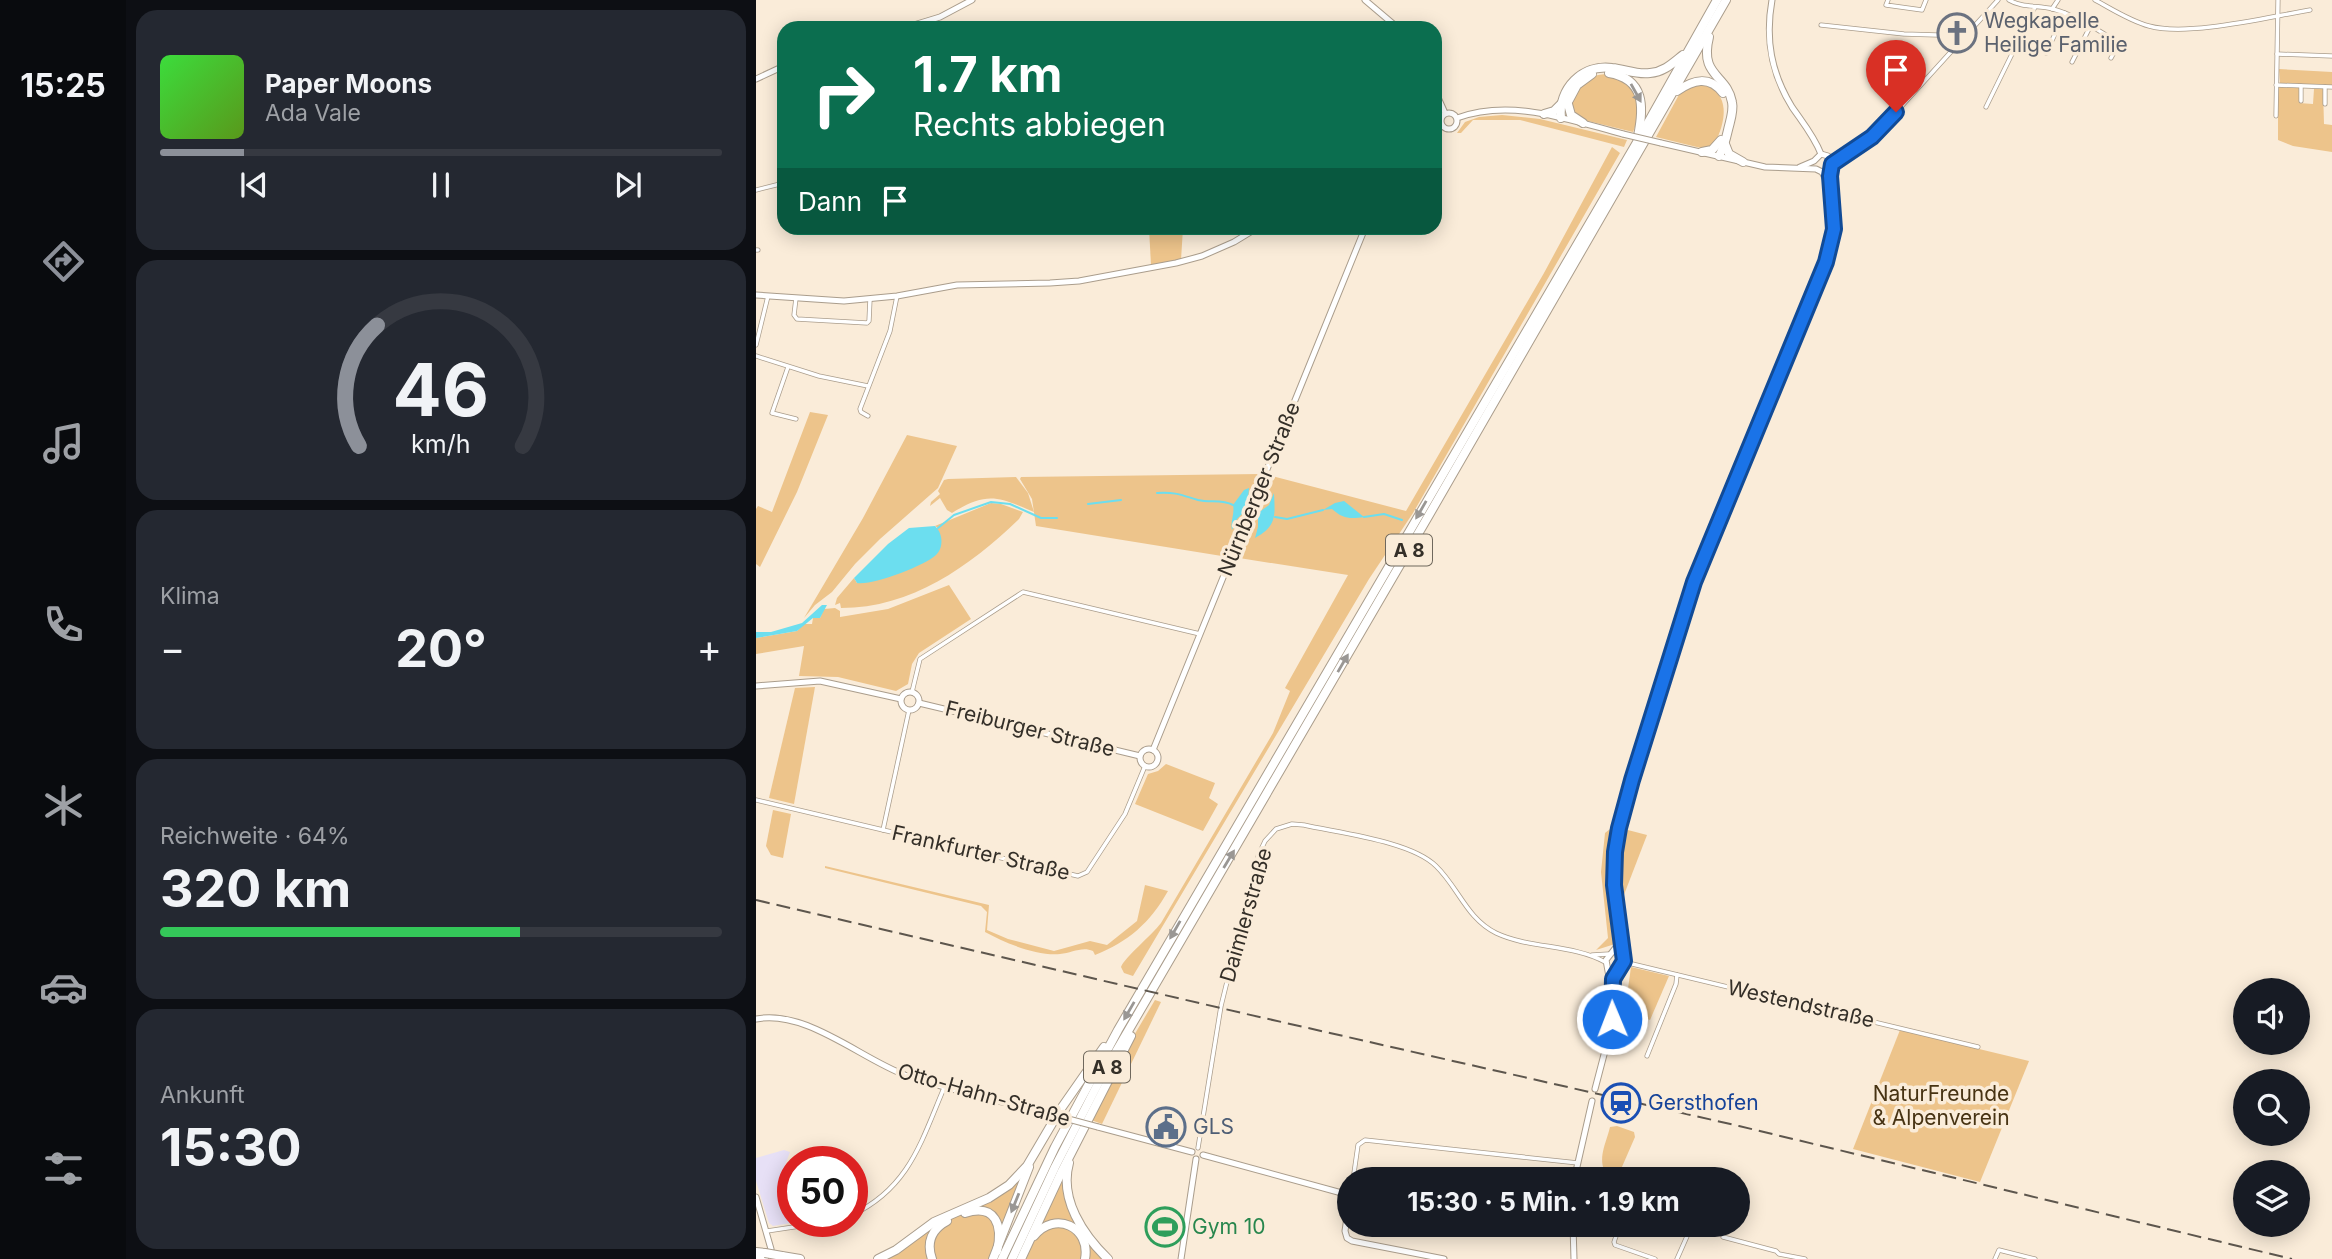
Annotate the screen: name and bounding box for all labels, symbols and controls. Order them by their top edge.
place label: Wegkapelle Heilige Familie [1984,8,2128,57]
church icon: Wegkapelle Heilige Familie [1936,12,1978,54]
pin [1866,40,1926,112]
text: 1.7 km [913,45,1063,104]
icon: right [798,49,889,140]
icon: arrive [1877,51,1915,89]
text: 15:25 [20,66,106,105]
text: Paper Moons [265,68,432,99]
one-way arrow [1630,83,1642,102]
text: Ada Vale [265,99,361,127]
text: Rechts abbiegen [913,105,1166,144]
icon: previous [235,166,273,204]
icon: pause [422,166,460,204]
icon: next [609,166,647,204]
icon: arrive [876,182,914,220]
text: Dann [798,186,862,217]
icon: directions [39,237,88,286]
text: 46 [393,345,489,434]
street label: Nürnberger Straße [1212,398,1305,580]
icon: music [39,419,88,468]
text: km/h [411,428,471,458]
one-way arrow [1415,501,1427,520]
road number: A 8 [1386,534,1432,566]
text: Klima [160,582,220,610]
icon: phone [39,600,88,649]
text: 20° [395,617,487,680]
text: − [160,625,185,671]
text: + [697,625,722,671]
one-way arrow [1337,653,1350,672]
street label: Freiburger Straße [943,695,1117,762]
icon: climate [39,781,88,830]
street label: Frankfurter Straße [890,820,1072,885]
text: Reichweite · 64% [160,822,350,850]
street label: Daimlerstraße [1214,845,1277,985]
one-way arrow [1222,850,1235,869]
text: 320 km [160,857,351,920]
one-way arrow [1169,921,1181,940]
icon: car [39,963,88,1012]
street label: Westendstraße [1725,974,1877,1033]
map controls [2233,978,2310,1237]
button: sound [2233,978,2310,1055]
position arrow [1575,982,1649,1056]
one-way arrow [1122,1002,1135,1021]
road number: A 8 [1084,1051,1130,1082]
street label: Otto-Hahn-Straße [895,1058,1073,1131]
button: search [2233,1069,2310,1146]
text: Ankunft [160,1081,245,1109]
park label: NaturFreunde & Alpenverein [1872,1081,2010,1130]
station icon: Gersthofen [1600,1082,1642,1124]
place label: Gersthofen [1648,1090,1759,1115]
public building icon: GLS [1145,1106,1187,1148]
place label: GLS [1193,1114,1234,1139]
text: 15:30 [160,1116,302,1179]
icon: filters [39,1144,88,1193]
speed limit sign: 50 [777,1146,868,1237]
button: layers [2233,1160,2310,1237]
text: 15:30 · 5 Min. · 1.9 km [1407,1186,1680,1217]
one-way arrow [1009,1192,1020,1213]
sports icon: Gym 10 [1144,1206,1186,1248]
place label: Gym 10 [1192,1214,1266,1239]

